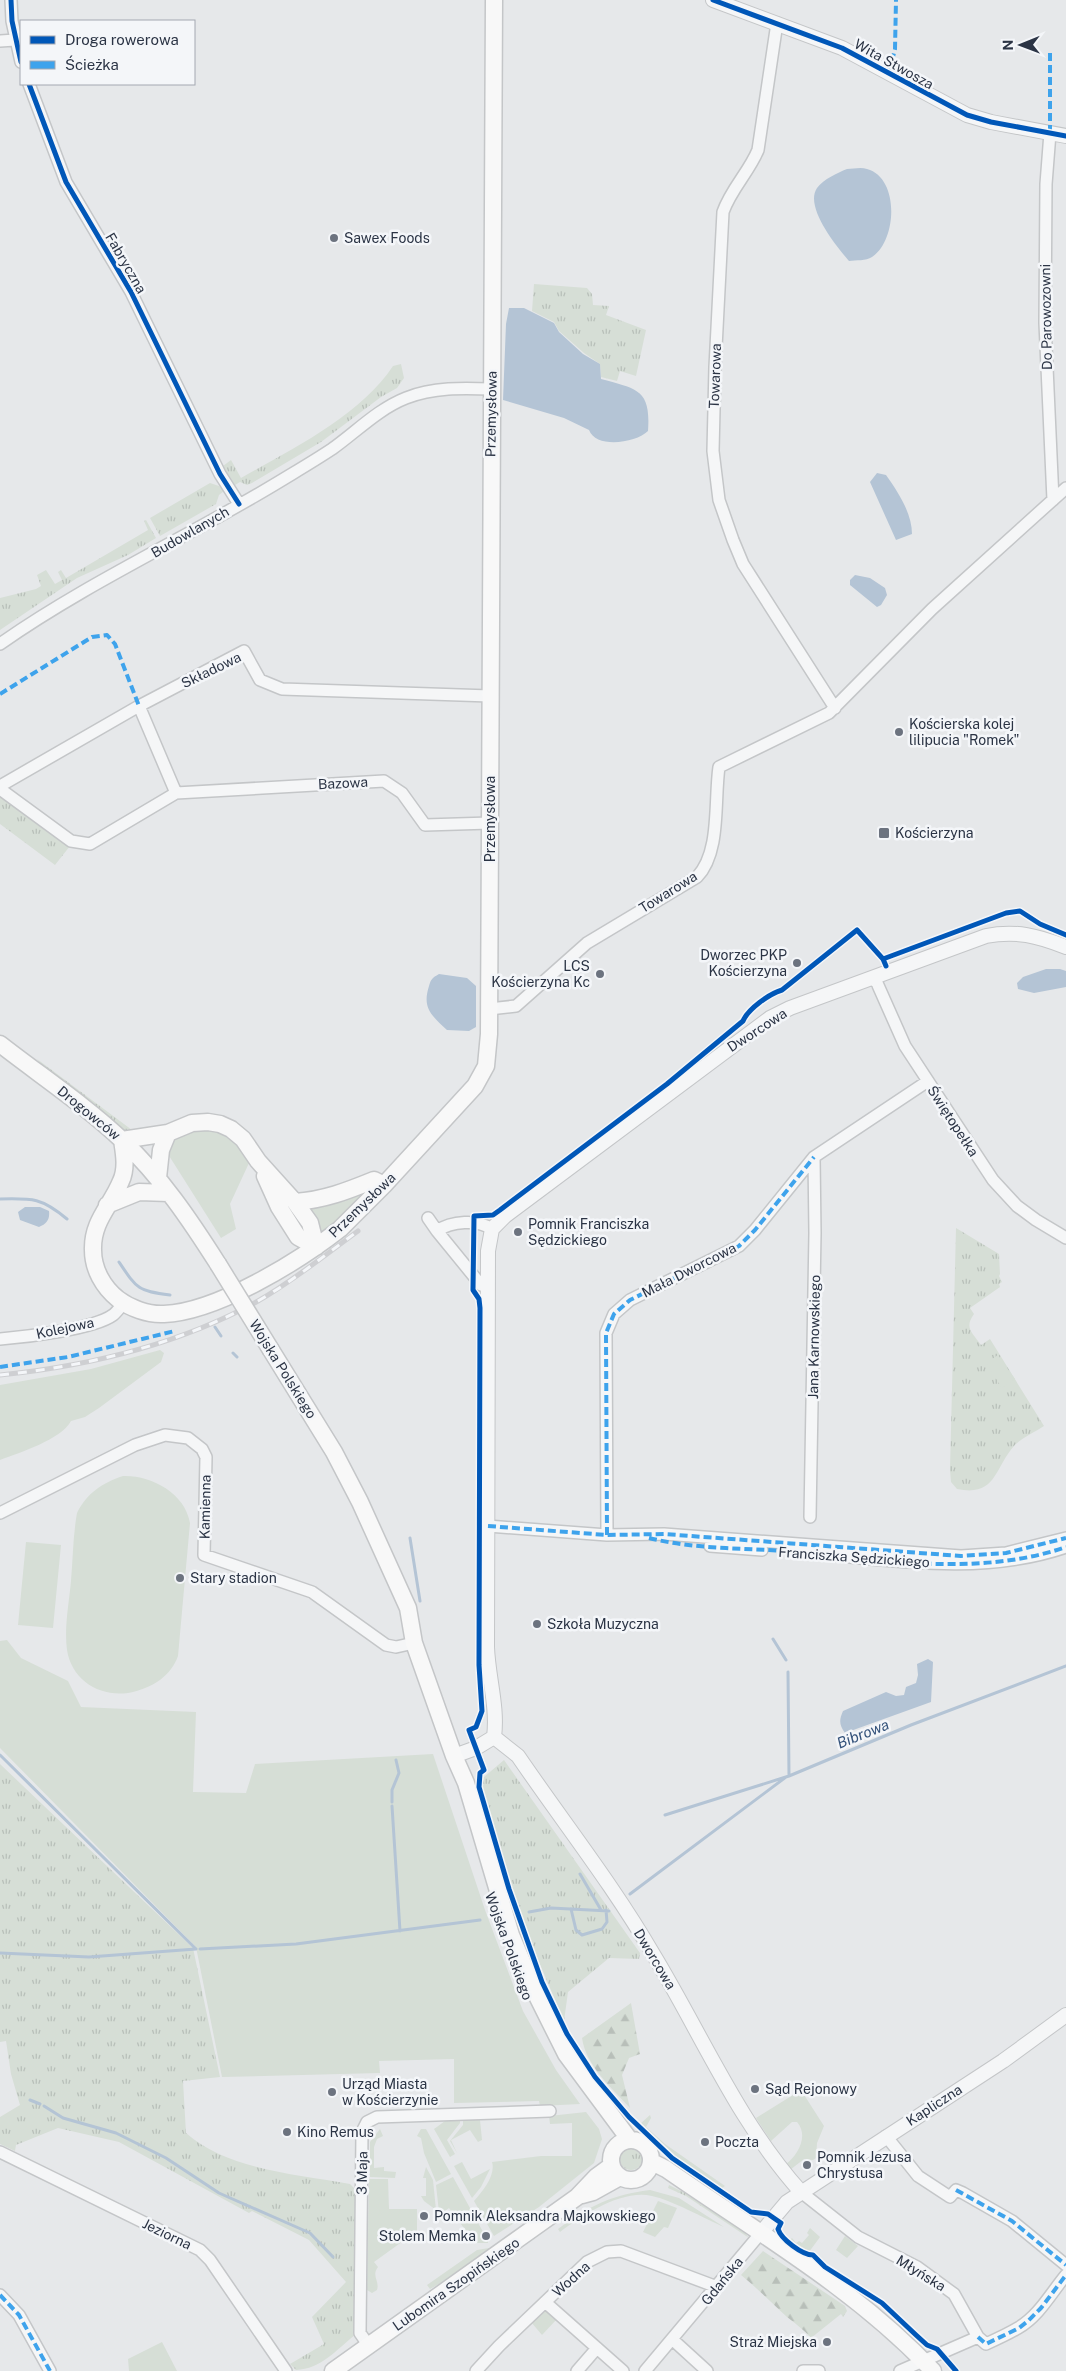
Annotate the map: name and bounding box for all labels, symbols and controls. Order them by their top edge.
legend [20,20,195,85]
north arrow [996,20,1046,70]
text: Droga rowerowa [65,31,179,48]
street label: Wita Stwosza [852,36,936,92]
text: N [1000,40,1016,51]
text: Ścieżka [65,55,119,73]
street label: Fabryczna [102,230,150,296]
place label: Sawex Foods [344,230,430,246]
marker: Sawex Foods [328,232,340,244]
street label: Do Parowozowni [1037,264,1055,370]
street label: Towarowa [706,343,724,409]
street label: Przemysłowa [482,371,500,457]
street label: Budowlanych [148,503,232,561]
street label: Składowa [179,649,243,691]
place label: Kościerska kolej lilipucia "Romek" [909,716,1019,748]
marker: Kościerska kolej lilipucia "Romek" [893,726,905,738]
street label: Bazowa [318,774,368,792]
street label: Przemysłowa [482,776,498,862]
place label: Kościerzyna [895,825,974,841]
marker: Kościerzyna [877,826,891,840]
street label: Towarowa [636,868,700,916]
place label: Dworzec PKP Kościerzyna [700,947,787,979]
marker: Dworzec PKP Kościerzyna [791,957,803,969]
place label: LCS Kościerzyna Kc [491,958,590,990]
marker: LCS Kościerzyna Kc [594,968,606,980]
street label: Dworcowa [724,1005,790,1055]
street label: Świętopełka [924,1082,983,1159]
street label: Drogowców [54,1083,124,1143]
street label: Przemysłowa [325,1169,399,1241]
place label: Pomnik Franciszka Sędzickiego [528,1216,649,1248]
marker: Pomnik Franciszka Sędzickiego [512,1226,524,1238]
street label: Mała Dworcowa [639,1239,739,1301]
street label: Jana Karnowskiego [805,1275,823,1399]
street label: Kolejowa [35,1314,95,1342]
street label: Wojska Polskiego [246,1317,320,1421]
street label: Kamienna [196,1475,214,1539]
street label: Franciszka Sędzickiego [778,1544,930,1570]
place label: Stary stadion [190,1570,277,1586]
marker: Stary stadion [174,1572,186,1584]
place label: Szkoła Muzyczna [547,1616,659,1632]
marker: Szkoła Muzyczna [531,1618,543,1630]
water label: Bibrowa [834,1715,891,1752]
street label: Wojska Polskiego [482,1890,536,2002]
street label: Dworcowa [631,1926,679,1992]
place label: Urząd Miasta w Kościerzynie [342,2076,439,2108]
place label: Sąd Rejonowy [765,2081,858,2097]
street label: Kapliczna [903,2081,965,2129]
marker: Sąd Rejonowy [749,2083,761,2095]
marker: Urząd Miasta w Kościerzynie [326,2086,338,2098]
place label: Kino Remus [297,2124,374,2140]
marker: Kino Remus [281,2126,293,2138]
place label: Poczta [715,2134,759,2150]
marker: Poczta [699,2136,711,2148]
place label: Pomnik Jezusa Chrystusa [817,2149,912,2181]
street label: 3 Maja [354,2151,370,2195]
marker: Pomnik Jezusa Chrystusa [801,2159,813,2171]
place label: Pomnik Aleksandra Majkowskiego [434,2208,656,2224]
marker: Pomnik Aleksandra Majkowskiego [418,2210,430,2222]
street label: Jeziorna [140,2215,194,2253]
place label: Stolem Memka [379,2228,476,2244]
marker: Stolem Memka [480,2230,492,2242]
street label: Lubomira Szopińskiego [390,2234,523,2334]
street label: Młyńska [893,2252,949,2294]
street label: Gdańska [698,2254,746,2308]
street label: Wodna [549,2258,593,2300]
place label: Straż Miejska [729,2334,817,2350]
marker: Straż Miejska [821,2336,833,2348]

